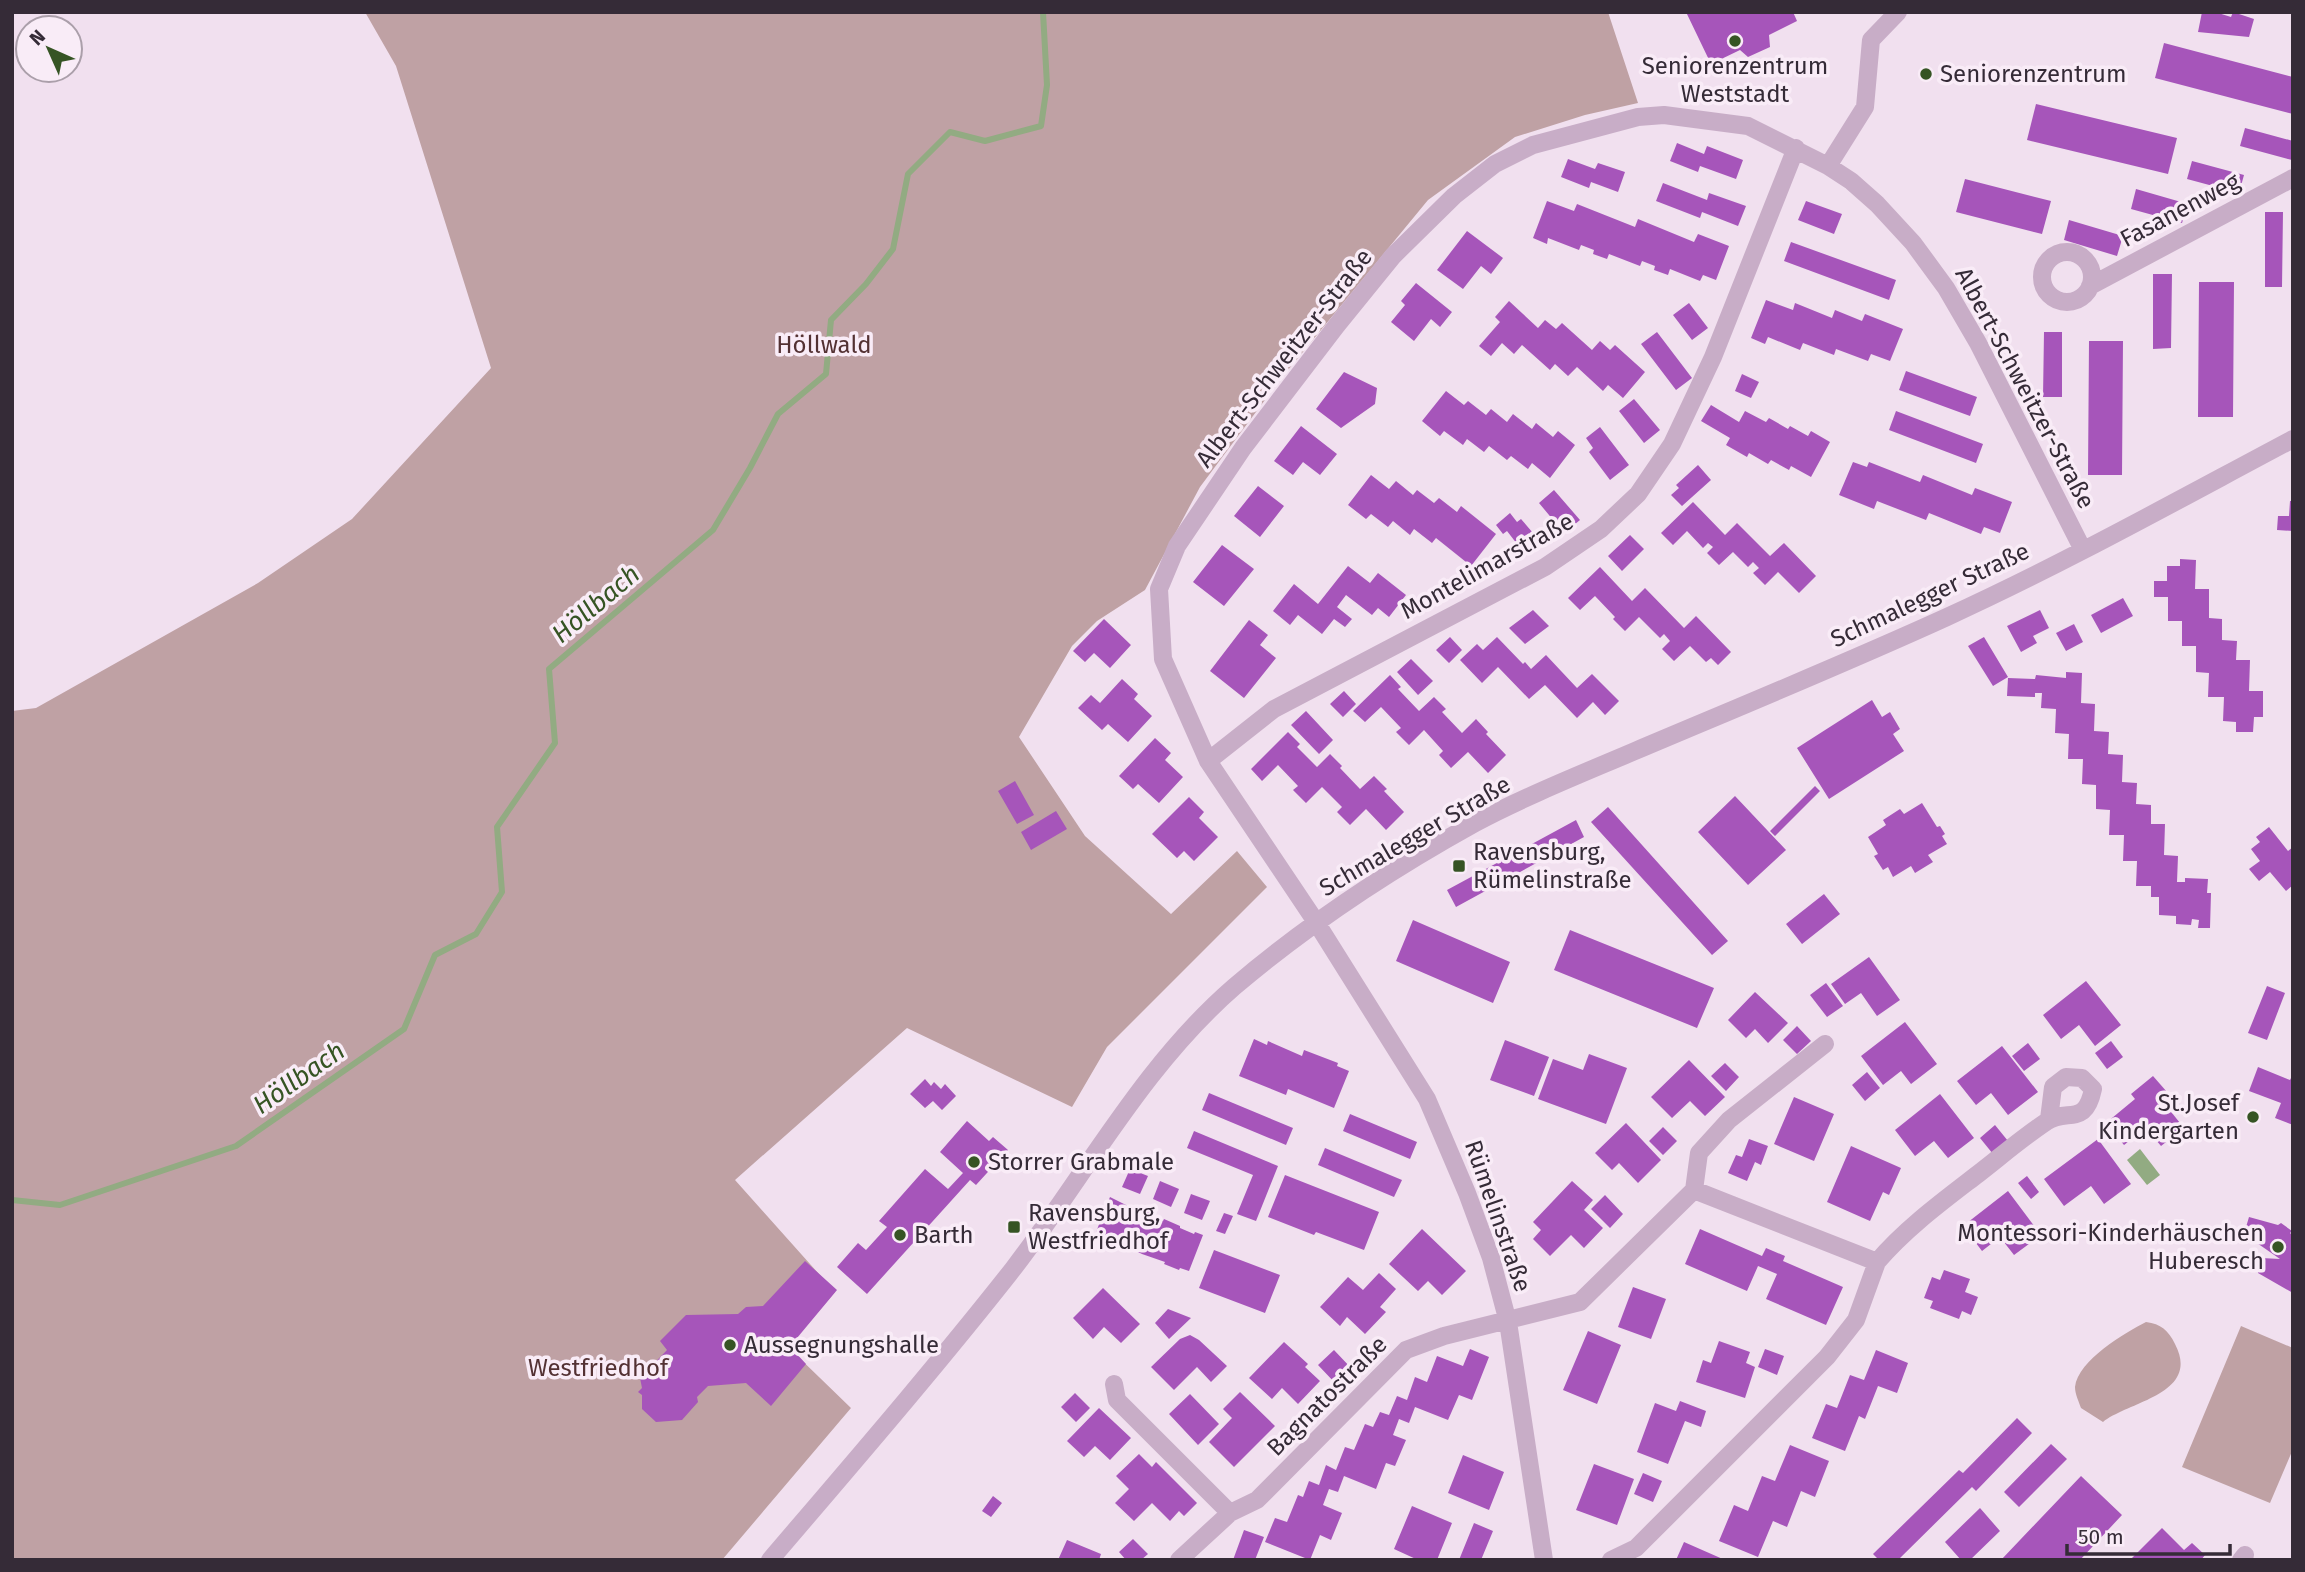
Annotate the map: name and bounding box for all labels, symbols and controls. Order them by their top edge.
north arrow [14,14,84,84]
text: N [25,25,50,50]
marker: Seniorenzentrum Weststadt [1727,33,1743,49]
place label: Seniorenzentrum Weststadt [1642,52,1828,108]
place label: Seniorenzentrum [1940,60,2127,88]
marker: Seniorenzentrum [1918,66,1934,82]
street label: Fasanenweg [2116,167,2245,253]
street label: Albert-Schweitzer-Straße [1190,243,1378,473]
street label: Albert-Schweitzer-Straße [1949,263,2101,513]
park label: Höllwald [776,331,872,359]
street label: Montelimarstraße [1396,507,1578,625]
street label: Schmalegger Straße [1826,537,2034,653]
water label: Höllbach [546,558,646,650]
street label: Schmalegger Straße [1315,770,1515,902]
place label: Ravensburg, Rümelinstraße [1473,838,1632,894]
marker: Ravensburg, Rümelinstraße [1451,858,1467,874]
water label: Höllbach [247,1035,351,1121]
place label: St.Josef Kindergarten [2098,1089,2241,1145]
marker: St.Josef Kindergarten [2245,1109,2261,1125]
street label: Rümelinstraße [1459,1136,1537,1296]
place label: Storrer Grabmale [988,1148,1174,1176]
marker: Storrer Grabmale [966,1154,982,1170]
place label: Ravensburg, Westfriedhof [1028,1199,1170,1255]
marker: Ravensburg, Westfriedhof [1006,1219,1022,1235]
place label: Montessori-Kinderhäuschen Huberesch [1957,1219,2264,1275]
place label: Barth [914,1221,974,1249]
marker: Barth [892,1227,908,1243]
marker: Montessori-Kinderhäuschen Huberesch [2270,1239,2286,1255]
street label: Bagnatostraße [1261,1330,1393,1462]
place label: Aussegnungshalle [744,1331,939,1359]
marker: Aussegnungshalle [722,1337,738,1353]
park label: Westfriedhof [528,1354,670,1382]
scale bar [2067,1512,2230,1556]
text: 50 m [2078,1524,2124,1550]

